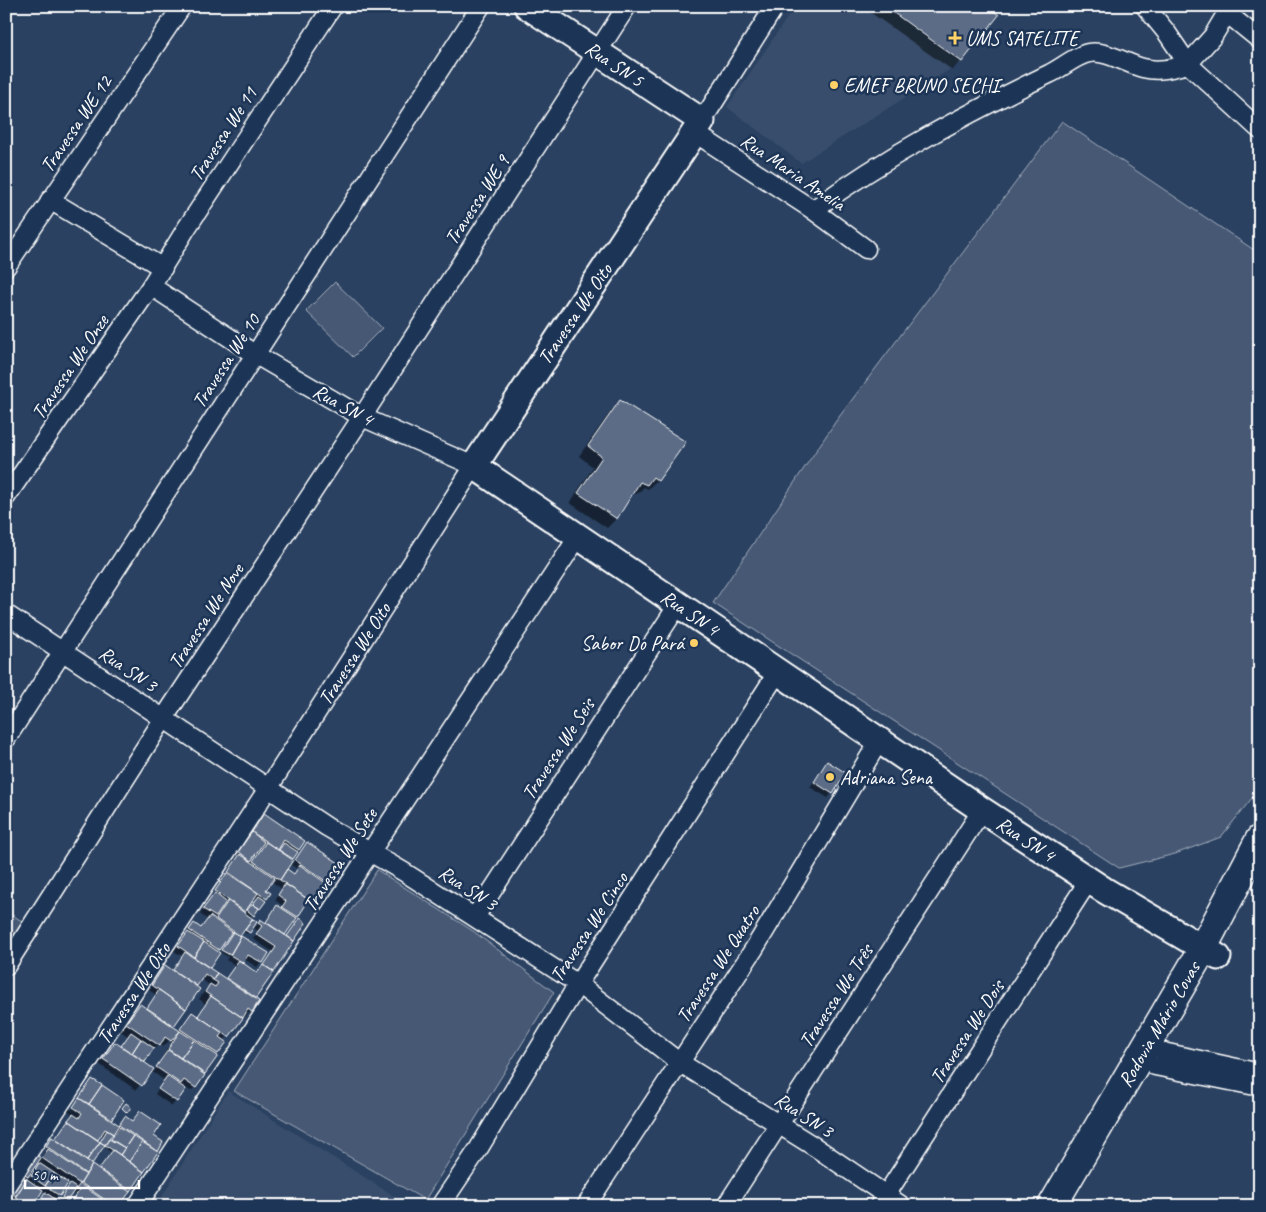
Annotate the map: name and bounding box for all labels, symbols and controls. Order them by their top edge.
place label: UMS SATELITE [966,26,1081,51]
marker: UMS SATELITE [948,31,962,45]
street label: Rua SN 5 [581,35,650,93]
street label: Travessa WE 12 [35,69,119,177]
place label: EMEF BRUNO SECHI [844,73,1003,98]
marker: EMEF BRUNO SECHI [828,79,840,91]
street label: Travessa We 11 [183,81,263,186]
street label: Rua Maria Amelia [736,128,852,217]
street label: Travessa WE 9 [439,149,516,250]
street label: Travessa We Oito [532,258,618,369]
street label: Travessa We 10 [186,308,267,413]
street label: Travessa We Onze [26,309,115,424]
street label: Rua SN 4 [308,378,379,433]
street label: Travessa We Nove [163,557,250,673]
street label: Rua SN 4 [656,584,726,642]
street label: Travessa We Oito [312,597,397,710]
place label: Sabor Do Pará [581,631,686,656]
marker: Sabor Do Pará [688,637,700,649]
street label: Rua SN 3 [94,640,164,699]
street label: Travessa We Seis [516,692,601,804]
place label: Adriana Sena [840,765,934,790]
marker: Adriana Sena [824,771,836,783]
street label: Travessa We Sete [297,802,384,916]
street label: Rua SN 4 [992,811,1062,868]
street label: Rua SN 3 [434,860,504,917]
street label: Travessa We Cinco [544,867,634,986]
street label: Travessa We Quatro [671,900,766,1028]
street label: Travessa We Oito [91,937,176,1049]
street label: Travessa We Três [793,938,880,1052]
street label: Rodovia Mário Covas [1112,955,1206,1091]
street label: Travessa We Dois [924,974,1011,1088]
street label: Rua SN 3 [770,1087,840,1144]
scale bar [25,1157,139,1189]
text: 50 m [32,1166,59,1185]

